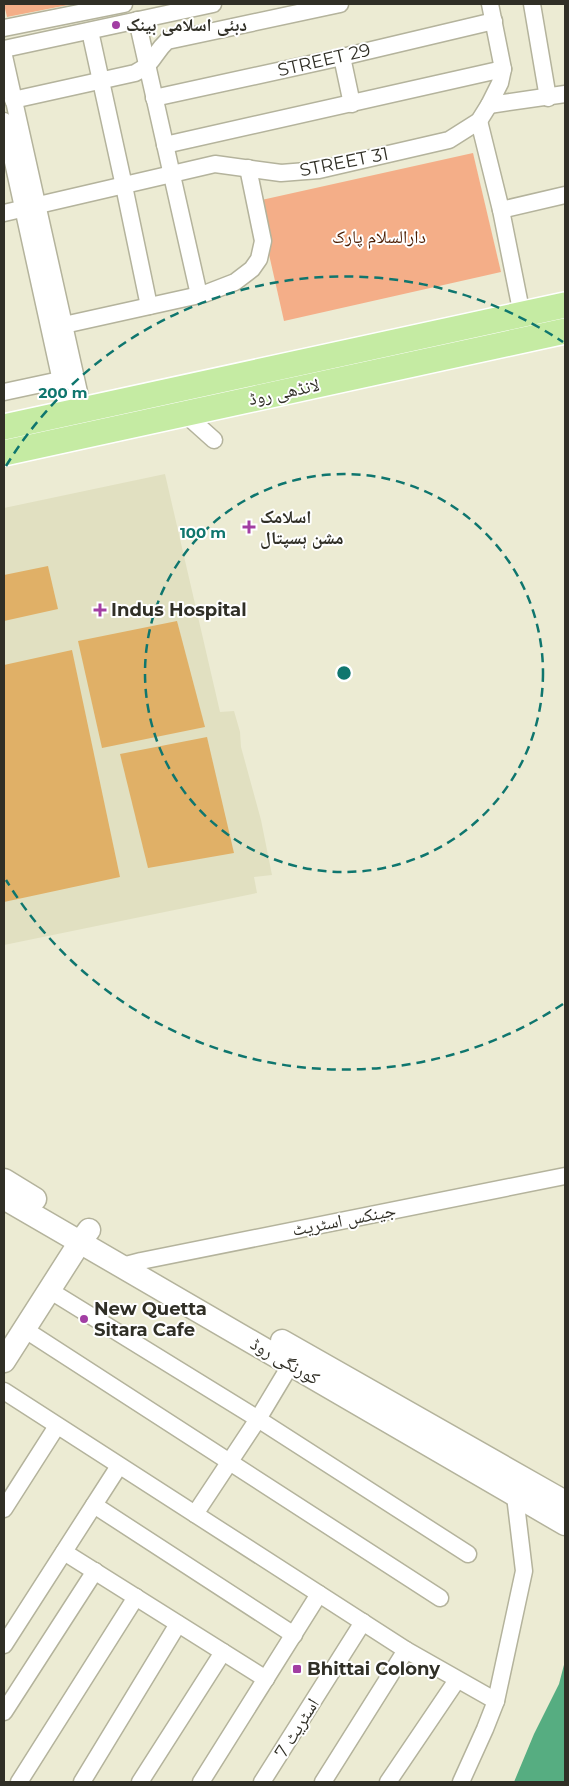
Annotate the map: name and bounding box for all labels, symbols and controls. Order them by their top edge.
place label: دبئی اسلامی بینک [126,14,247,36]
marker: دبئی اسلامی بینک [110,19,122,31]
street label: STREET 29 [275,39,373,81]
street label: STREET 31 [298,143,390,181]
park label: دارالسلام پارک [332,226,426,249]
street label: لانڈھی روڈ [247,374,321,410]
text: 200 m [38,383,88,402]
place label: اسلامک مشن ہسپتال [260,506,344,549]
marker: اسلامک مشن ہسپتال [242,520,256,534]
text: 100 m [180,523,226,542]
place label: Indus Hospital [111,599,247,621]
marker: Indus Hospital [93,603,107,617]
centre of rings [335,664,353,682]
street label: جینکس اسٹریٹ [290,1199,398,1241]
place label: New Quetta Sitara Cafe [94,1298,207,1341]
marker: New Quetta Sitara Cafe [78,1313,90,1325]
street label: کورنگی روڈ [247,1332,324,1390]
place label: Bhittai Colony [307,1658,440,1680]
marker: Bhittai Colony [291,1663,303,1675]
street label: اسٹریٹ 7 [270,1694,324,1762]

